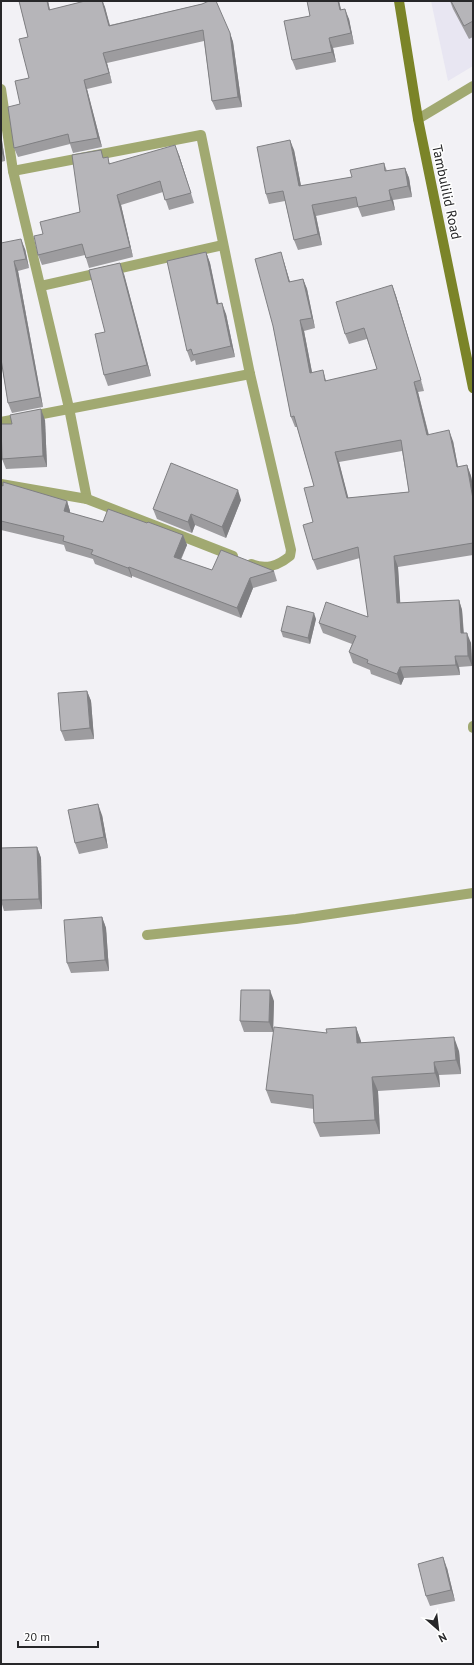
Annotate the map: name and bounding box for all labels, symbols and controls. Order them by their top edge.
street label: Tambulilid Road [428,143,466,241]
north arrow [418,1609,458,1649]
scale bar [18,1623,98,1649]
text: 20 m [24,1629,50,1644]
text: N [436,1630,449,1646]

